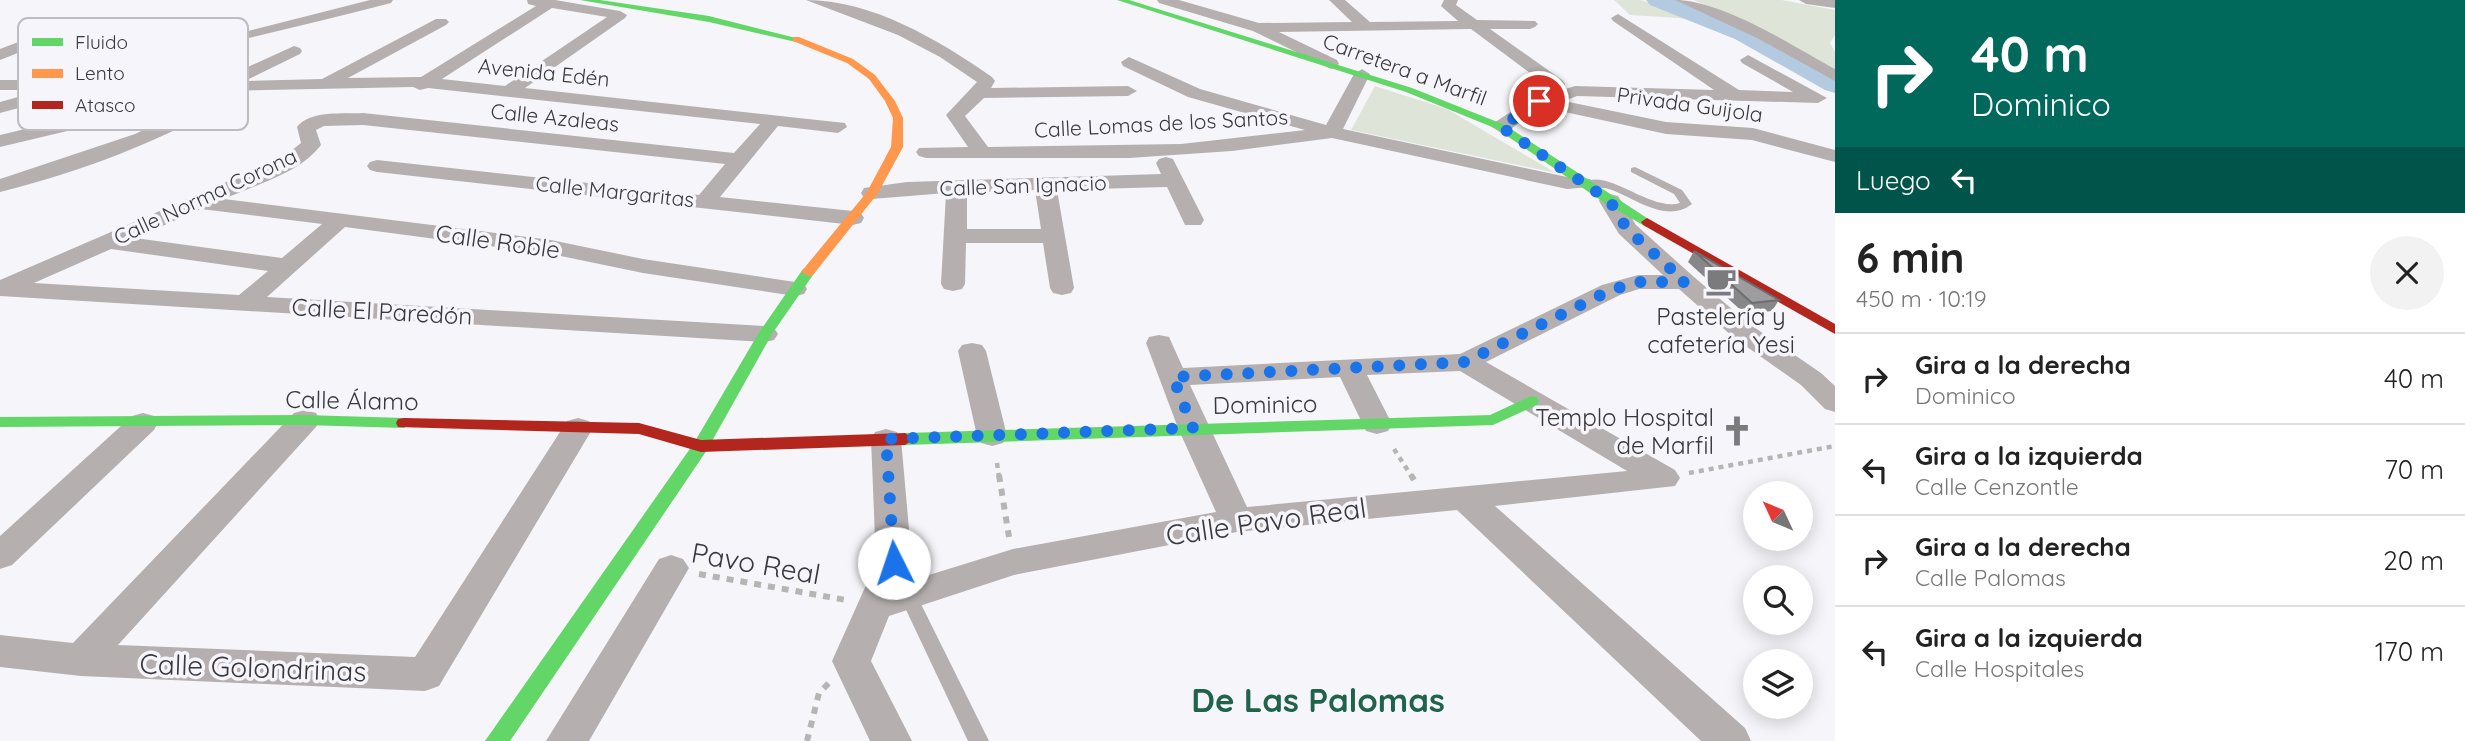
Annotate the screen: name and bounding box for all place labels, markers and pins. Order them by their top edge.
pin [1509,71,1569,131]
cafe icon: Pastelería y cafetería Yesi [1704,264,1738,298]
place label: Pastelería y cafetería Yesi [1647,301,1795,359]
place label: Templo Hospital de Marfil [1535,402,1714,460]
church icon: Templo Hospital de Marfil [1720,414,1754,448]

